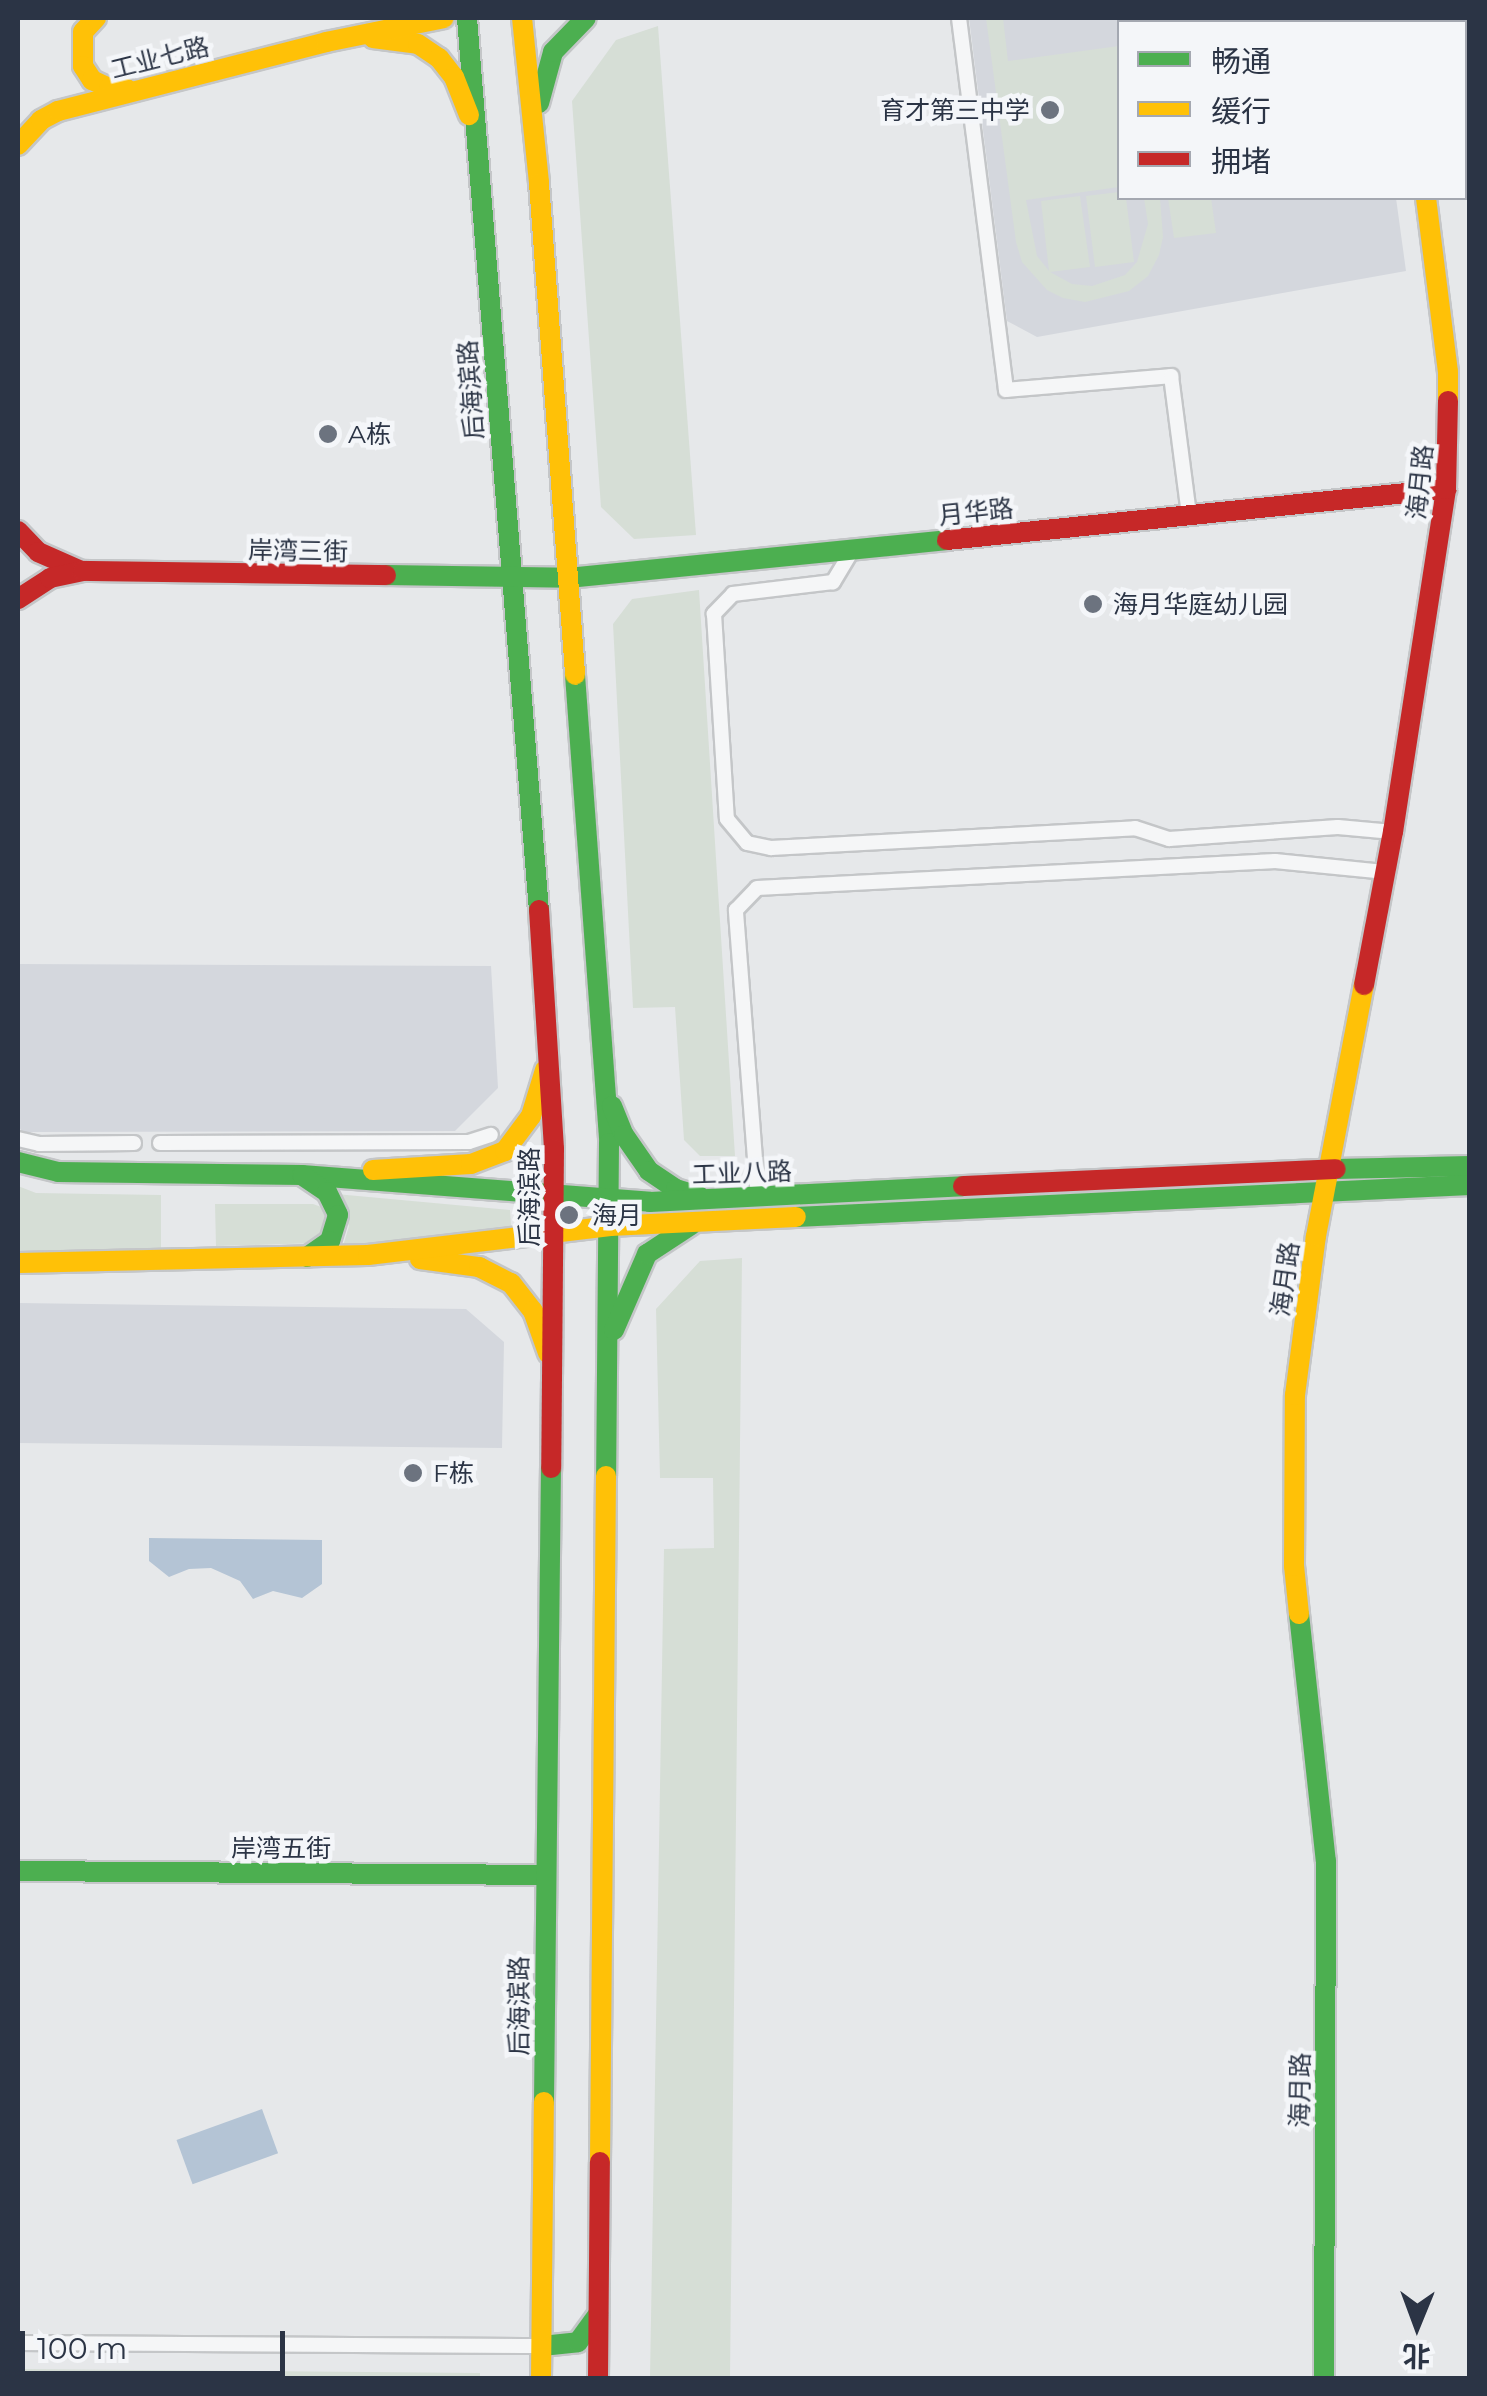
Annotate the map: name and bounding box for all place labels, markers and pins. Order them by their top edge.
place label: 育才第三中学 [880,95,1030,125]
marker: 育才第三中学 [1039,99,1061,121]
place label: A栋 [348,419,391,449]
marker: A栋 [317,423,339,445]
place label: 海月华庭幼儿园 [1113,589,1288,619]
marker: 海月华庭幼儿园 [1082,593,1104,615]
place label: 海月 [592,1200,642,1230]
marker: 海月 [556,1202,582,1228]
place label: F栋 [433,1458,474,1488]
marker: F栋 [402,1462,424,1484]

